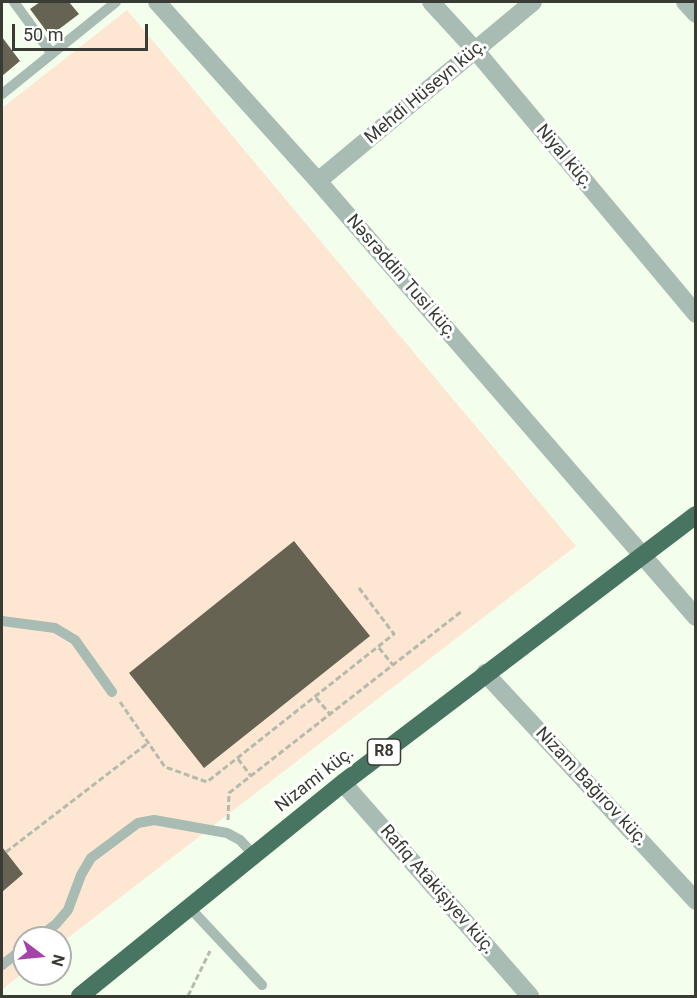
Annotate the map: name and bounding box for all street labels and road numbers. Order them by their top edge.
street label: Mehdi Hüseyn küç. [361,35,491,149]
street label: Niyal küç. [531,120,597,194]
street label: Nəsrəddin Tusi küç. [341,210,461,344]
street label: Nizam Bağırov küç. [531,723,651,851]
road number: R8 [368,739,400,765]
street label: Nizami küç. [271,743,359,817]
street label: Rafiq Atakişiyev küç. [375,821,499,959]

